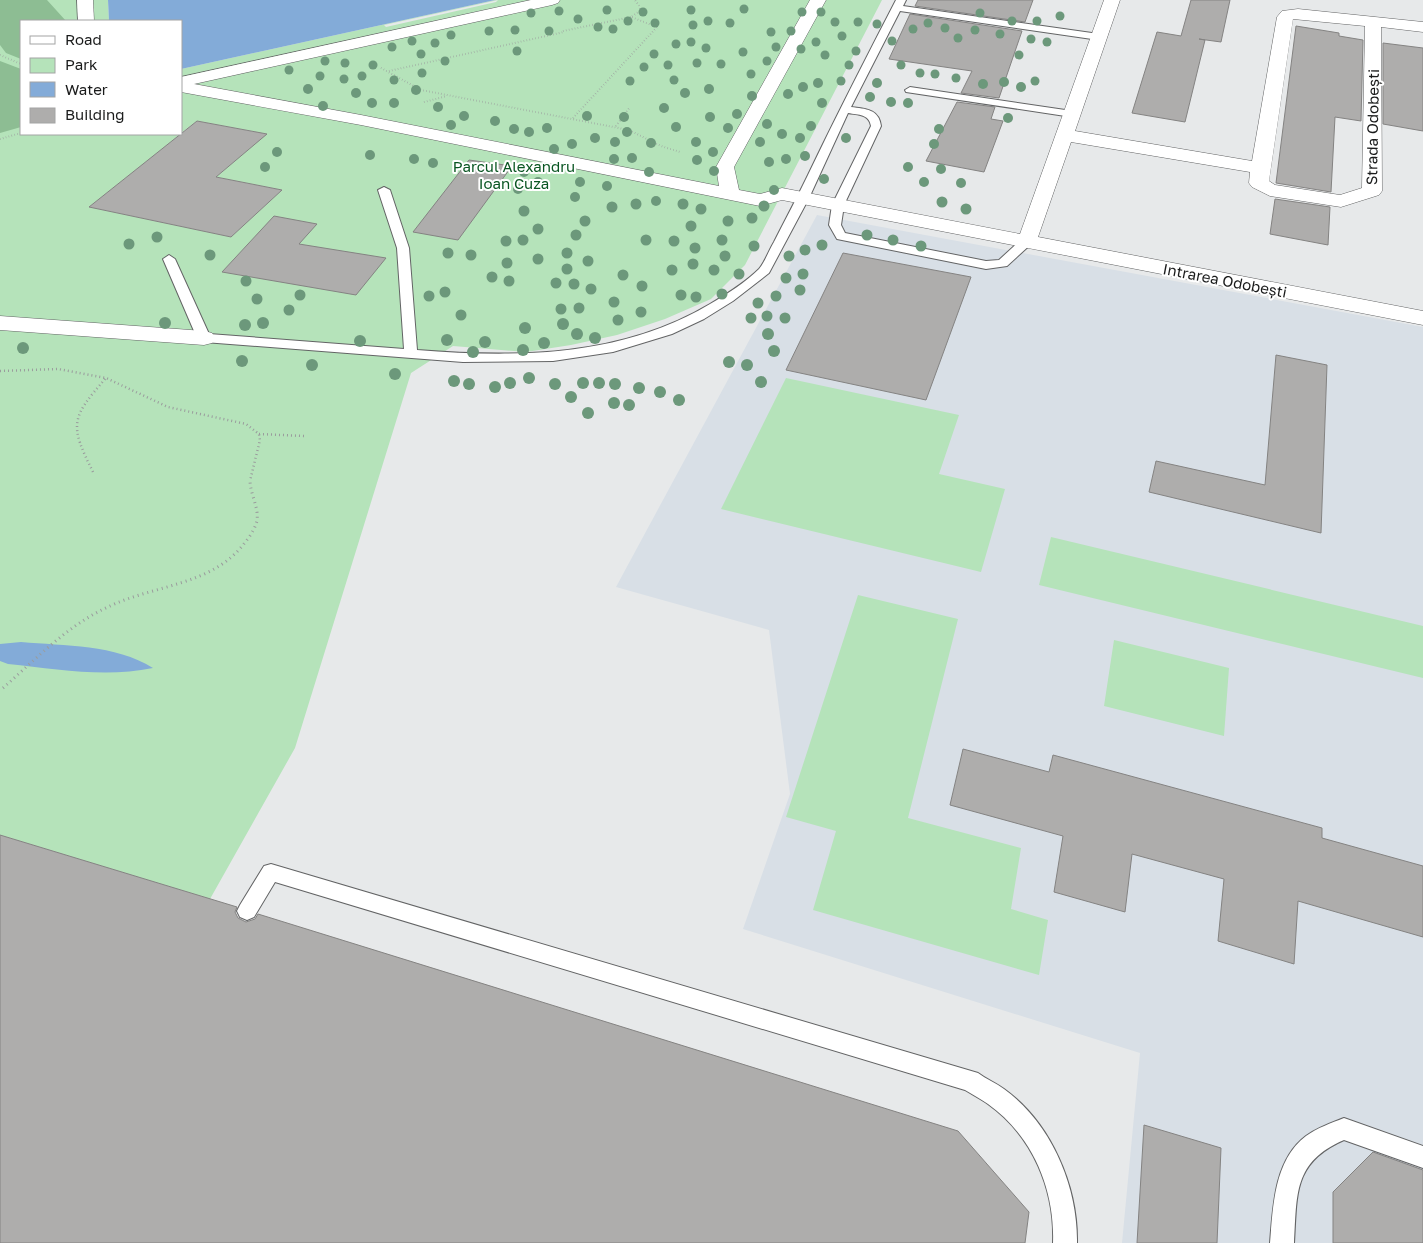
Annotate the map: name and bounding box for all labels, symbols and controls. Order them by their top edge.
legend [20,20,182,135]
text: Road [65,30,102,48]
text: Park [65,55,98,73]
street label: Strada Odobești [1362,69,1382,185]
text: Water [65,80,108,98]
text: Building [65,105,125,123]
park label: Parcul Alexandru Ioan Cuza [453,157,575,192]
street label: Intrarea Odobești [1162,259,1288,301]

